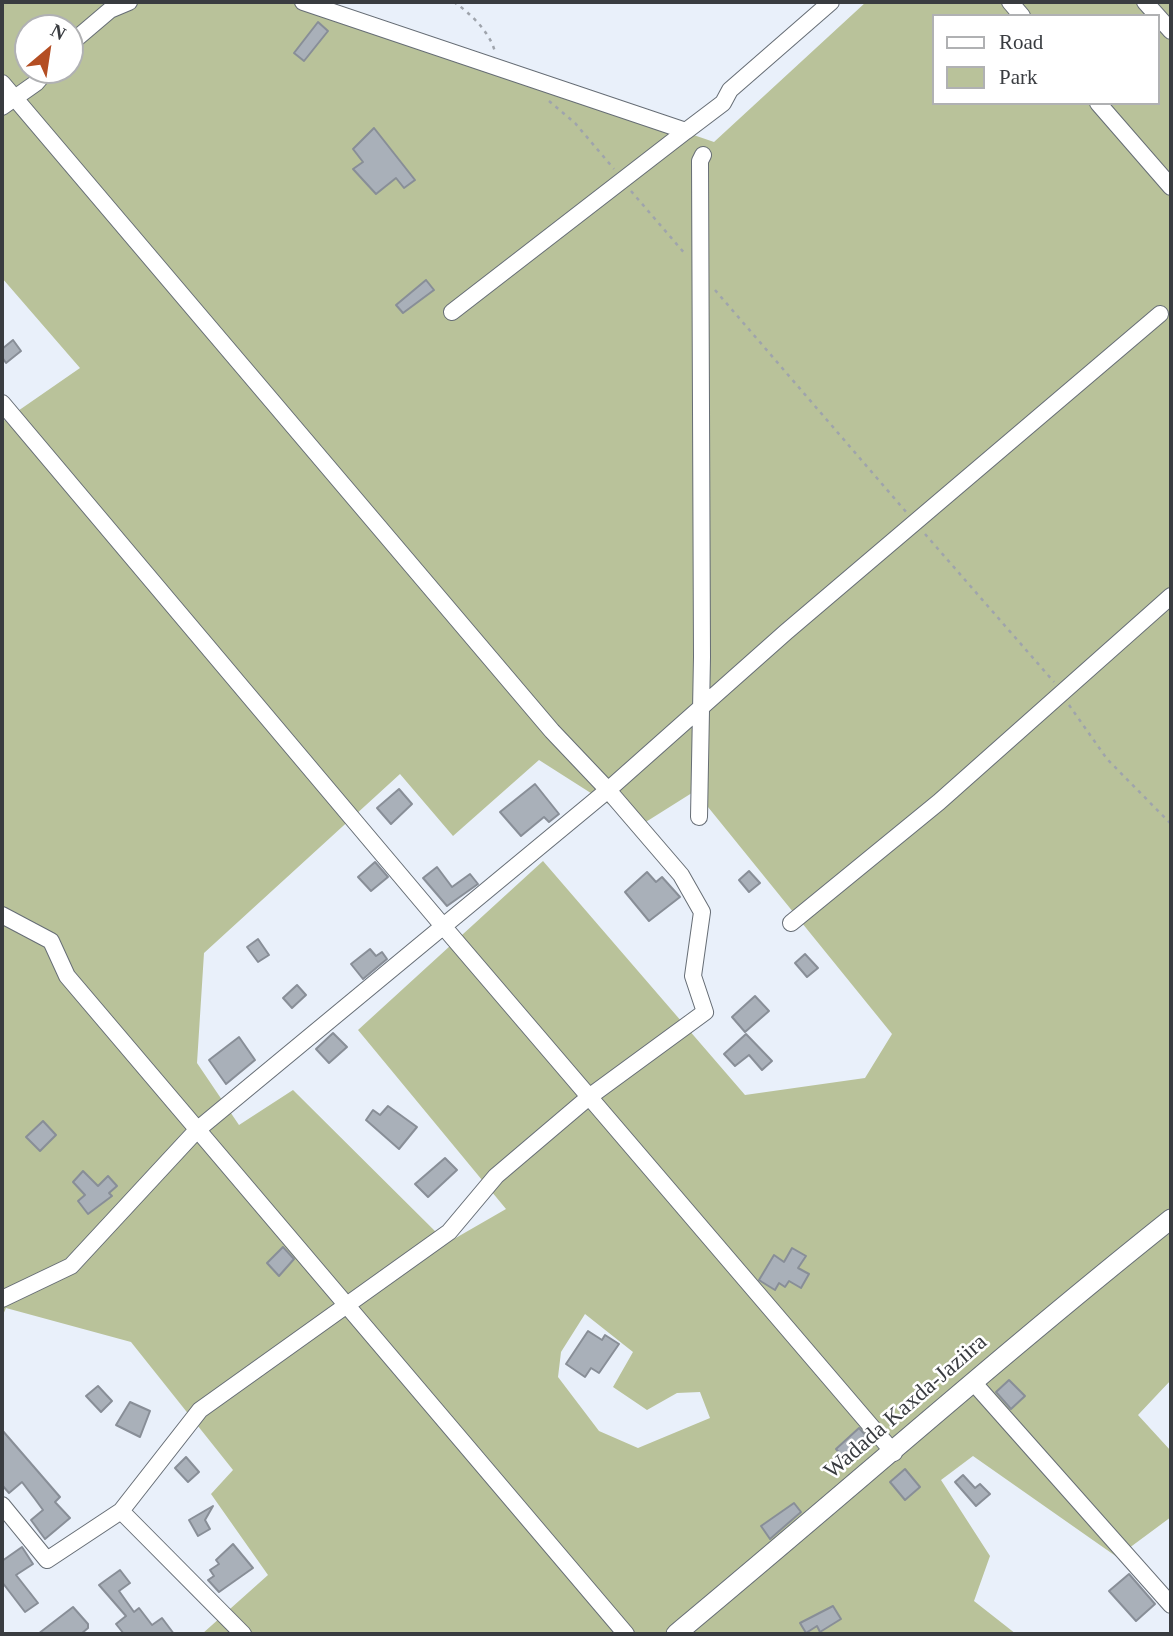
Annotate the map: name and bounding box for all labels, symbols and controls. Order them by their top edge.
north arrow [14,14,84,84]
legend [932,14,1159,105]
text: N [47,19,70,44]
text: Road [999,30,1043,54]
text: Park [999,65,1038,89]
street label: Wadada Kaxda-Jaziira [819,1329,993,1485]

